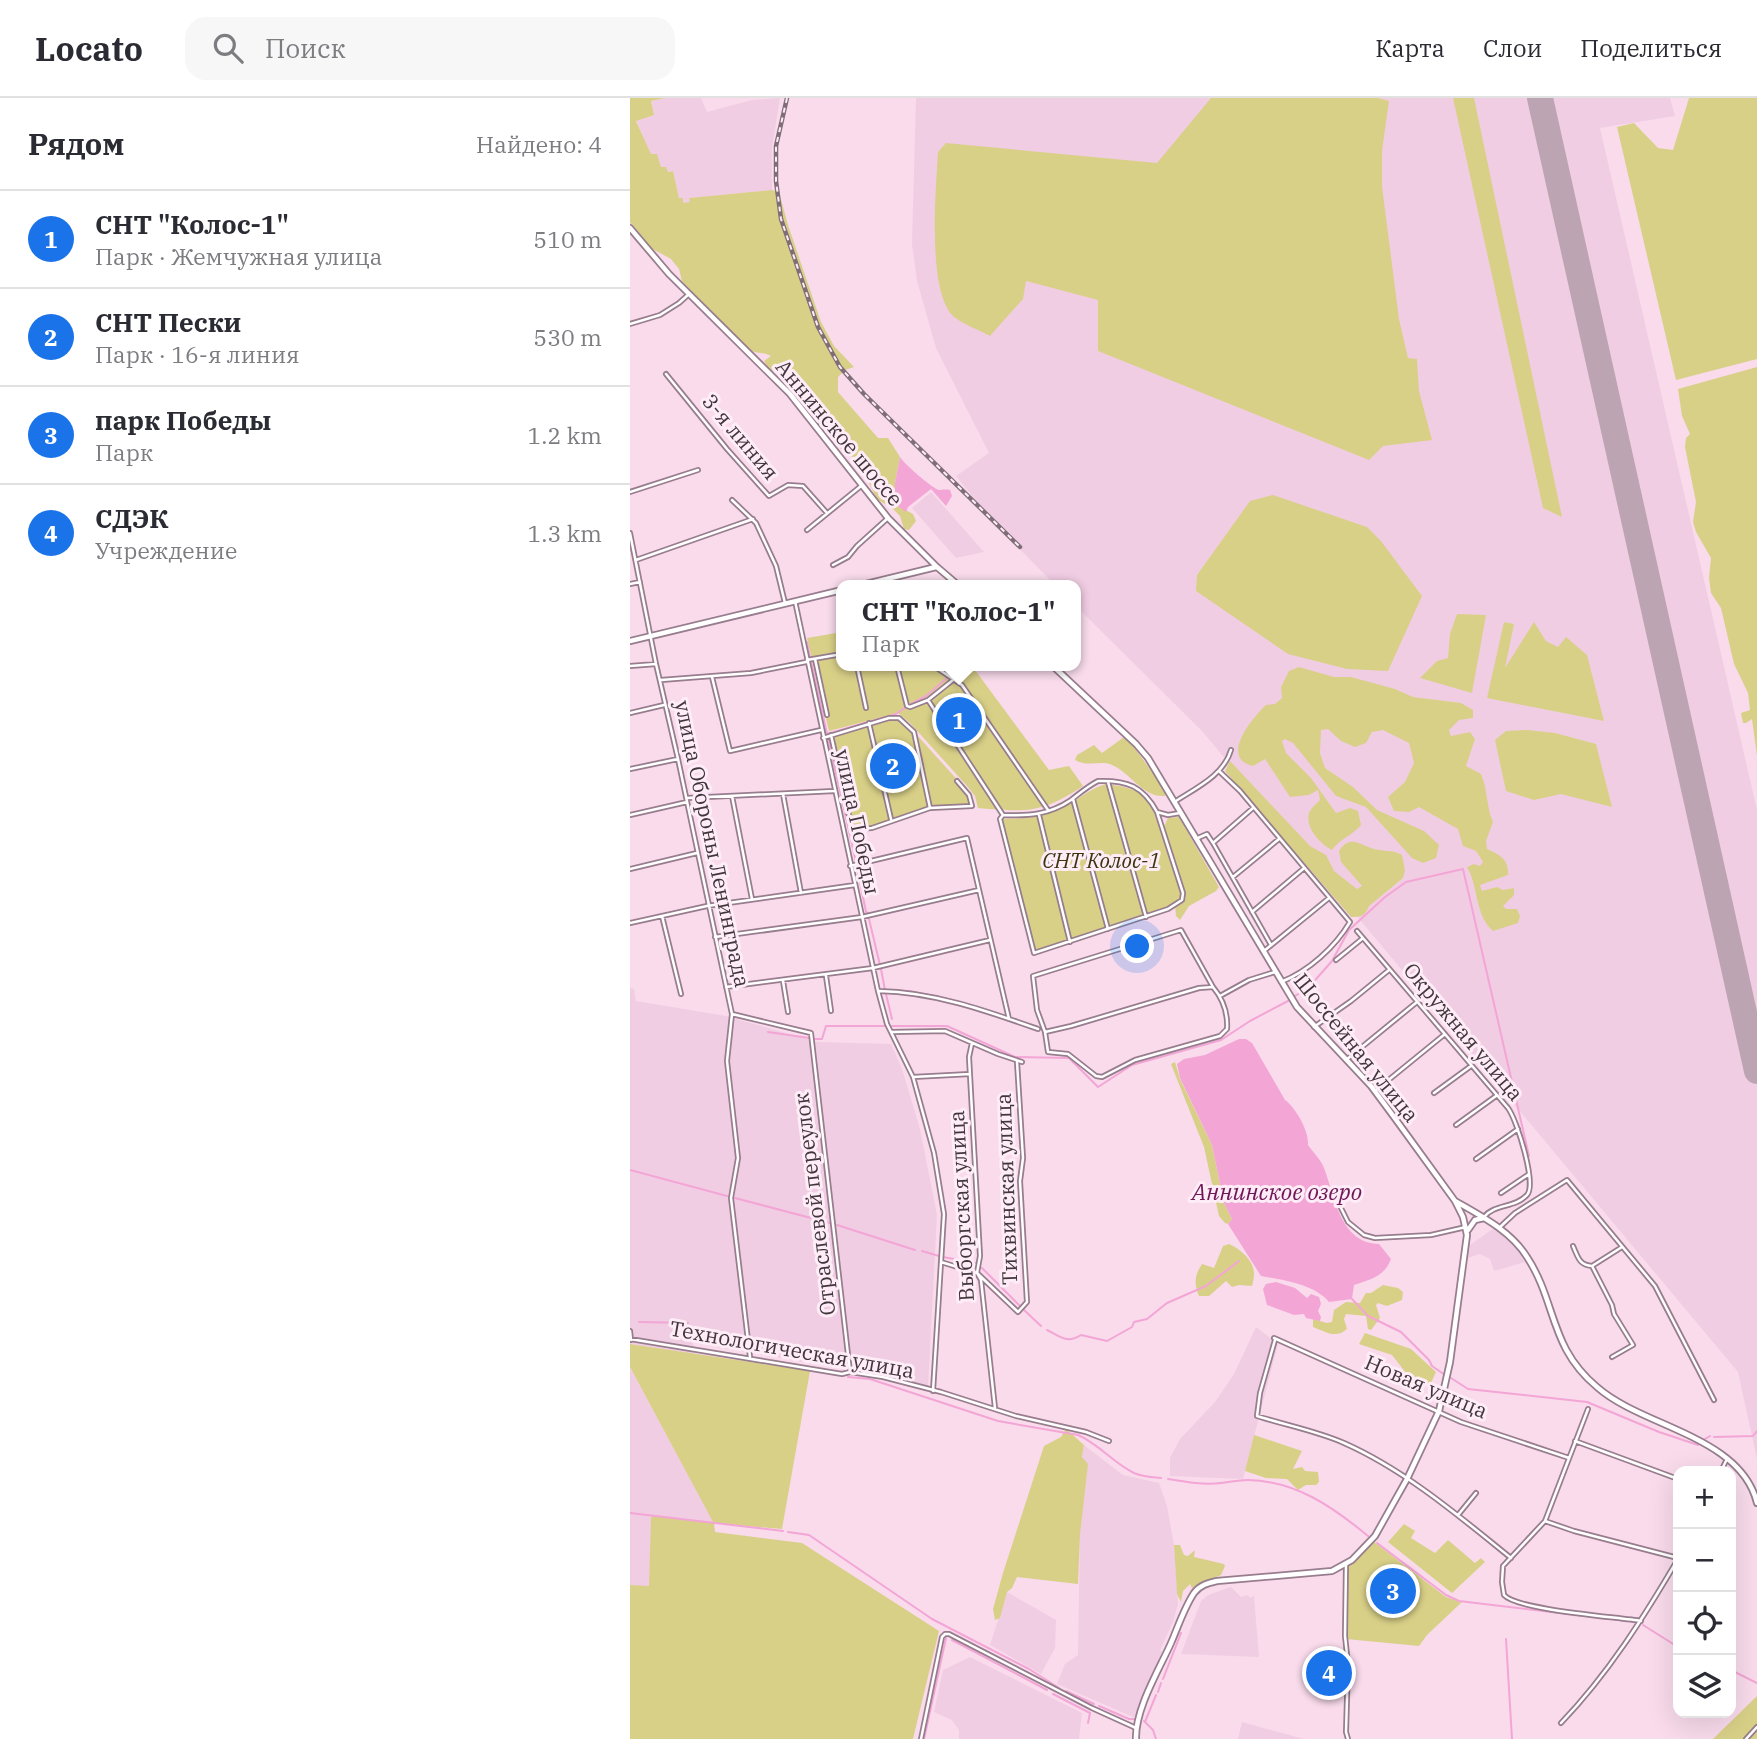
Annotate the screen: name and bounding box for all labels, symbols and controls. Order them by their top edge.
search box [185,17,675,80]
text: Locato [35,27,143,70]
icon: search [209,29,247,67]
text: Поиск [265,31,346,65]
text: Карта [1375,32,1445,64]
text: Слои [1483,32,1542,64]
text: Поделиться [1580,32,1722,64]
text: Рядом [28,124,124,163]
text: Найдено: 4 [476,129,602,159]
text: СНТ "Колос-1" [95,207,289,241]
text: 1 [44,224,58,254]
text: 510 m [533,224,602,254]
text: Парк · Жемчужная улица [95,241,382,271]
text: СНТ Пески [95,305,241,339]
text: 2 [44,322,58,352]
text: 530 m [533,322,602,352]
text: Парк · 16-я линия [95,339,300,369]
street label: Аннинское шоссе [770,353,910,512]
street label: 3-я линия [696,387,785,485]
text: парк Победы [95,403,271,437]
text: 3 [44,420,58,450]
text: 1.2 km [528,420,602,450]
text: Парк [95,437,153,467]
text: СДЭК [95,501,169,535]
text: 4 [44,518,58,548]
text: 1.3 km [528,518,602,548]
text: Учреждение [95,535,237,565]
popup [836,580,1081,671]
text: СНТ "Колос-1" [862,594,1055,628]
text: Парк [862,628,920,658]
pin: 1 [936,694,982,746]
street label: улица Обороны Ленинграда [669,698,757,990]
pin: 2 [870,740,916,792]
street label: улица Победы [829,746,887,897]
park label: СНТ Колос-1 [1042,846,1160,874]
your location [1120,929,1154,963]
street label: Окружная улица [1398,956,1530,1106]
street label: Шоссейная улица [1288,967,1426,1128]
street label: Отраслевой переулок [786,1091,842,1317]
street label: Тихвинская улица [989,1093,1023,1286]
street label: Выборгская улица [942,1110,980,1302]
water label: Аннинское озеро [1190,1176,1362,1206]
street label: Технологическая улица [668,1314,917,1384]
street label: Новая улица [1361,1348,1492,1425]
map controls [1673,1466,1736,1718]
button: + [1673,1466,1736,1529]
button: − [1673,1529,1736,1592]
pin: 3 [1370,1565,1416,1617]
button: locate [1673,1592,1736,1655]
pin: 4 [1306,1647,1352,1699]
button: layers [1673,1655,1736,1718]

